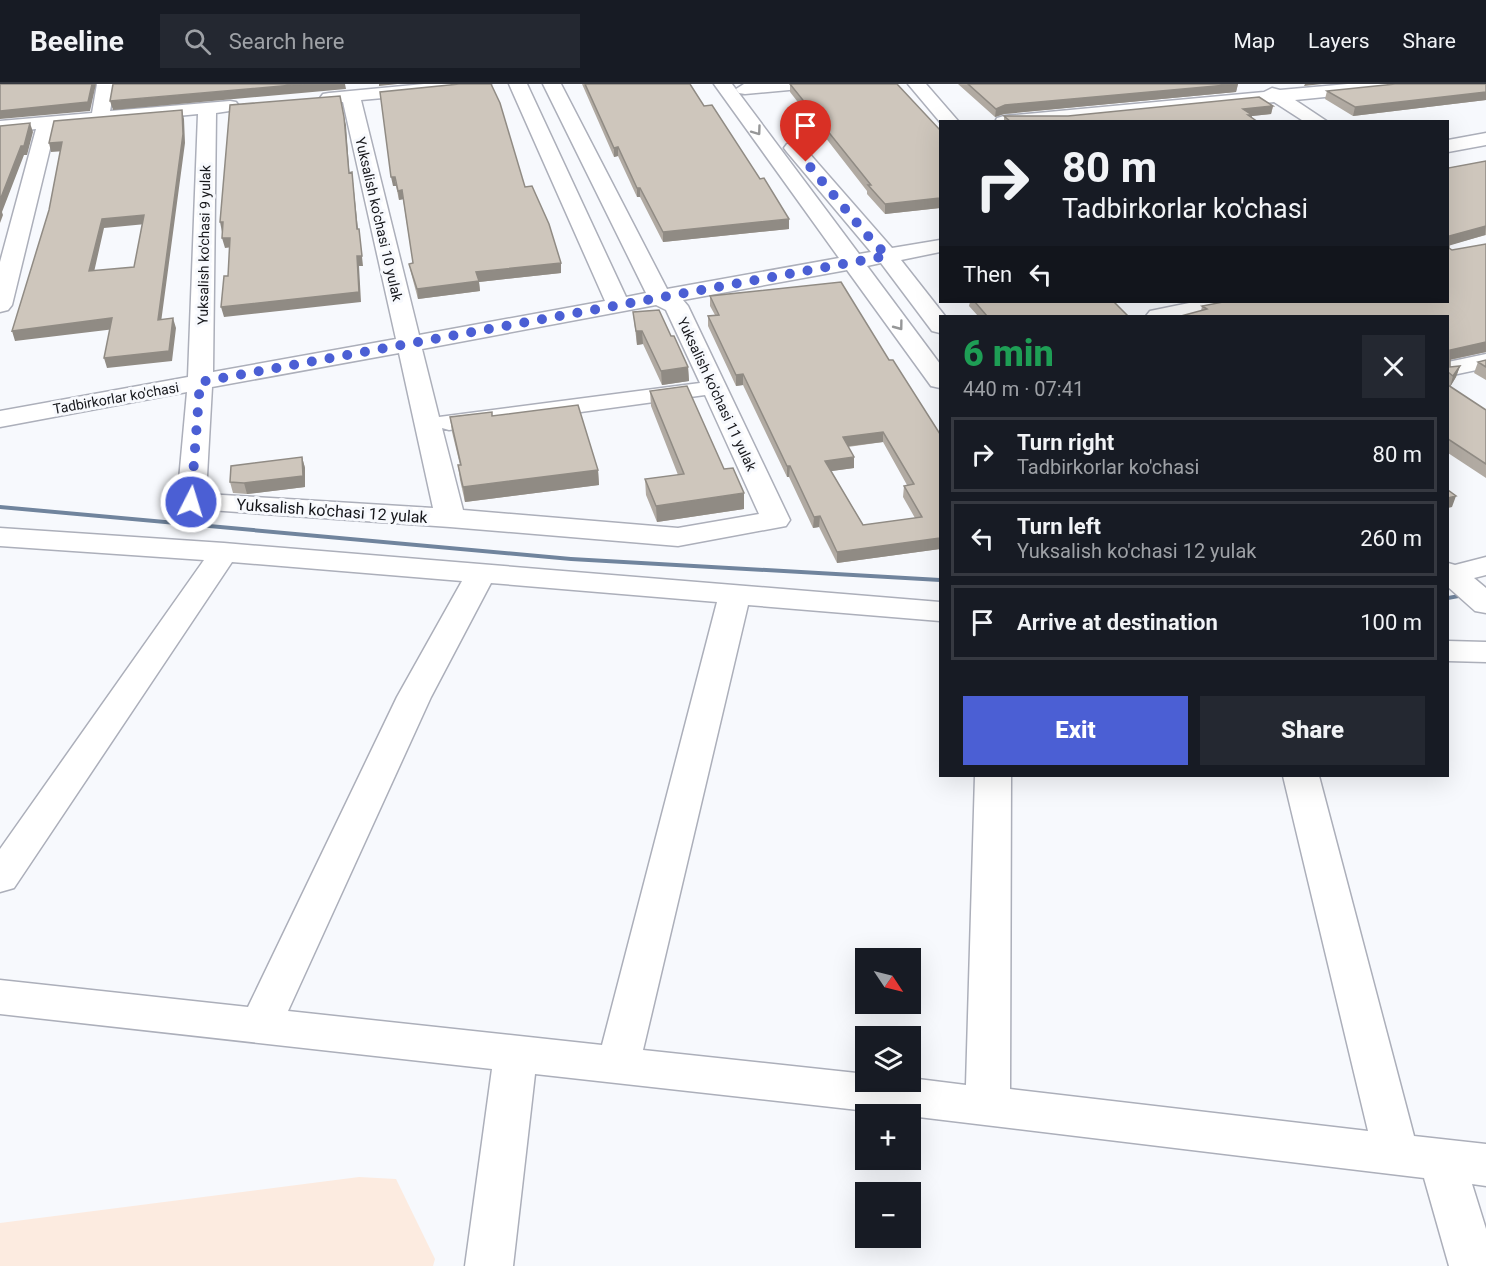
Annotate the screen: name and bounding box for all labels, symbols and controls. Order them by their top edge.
search box [160,14,580,68]
text: Beeline [30,25,124,58]
icon: search [181,25,214,58]
text: Search here [229,29,345,54]
text: Map [1233,29,1275,53]
text: Layers [1308,29,1369,53]
text: Share [1402,29,1456,53]
pin [780,100,831,162]
icon: arrive [789,109,822,142]
one-way arrow [750,125,761,136]
street label: Yuksalish ko'chasi 10 yulak [352,136,406,303]
text: 80 m [1062,143,1157,192]
icon: right [963,144,1041,222]
street label: Yuksalish ko'chasi 9 yulak [195,164,213,325]
text: Tadbirkorlar ko'chasi [1062,193,1308,225]
icon: left [1024,258,1057,291]
text: Then [963,262,1012,287]
street label: Yuksalish ko'chasi 11 yulak [674,315,760,474]
one-way arrow [892,320,903,331]
text: 6 min [963,333,1054,375]
button: close [1362,335,1425,398]
text: 440 m · 07:41 [963,377,1084,401]
street label: Tadbirkorlar ko'chasi [52,379,180,417]
text: Turn right [1017,430,1114,455]
icon: right [966,438,999,471]
text: 80 m [1373,442,1422,467]
text: Tadbirkorlar ko'chasi [1017,455,1199,479]
position arrow [159,470,223,534]
street label: Yuksalish ko'chasi 12 yulak [236,495,429,527]
text: Turn left [1017,514,1101,539]
icon: left [966,522,999,555]
text: 260 m [1360,526,1422,551]
text: Yuksalish ko'chasi 12 yulak [1017,539,1256,563]
icon: arrive [966,606,999,639]
text: Arrive at destination [1017,610,1218,635]
text: 100 m [1360,610,1422,635]
button: Exit [963,696,1188,765]
button: Share [1200,696,1425,765]
north arrow [855,948,921,1014]
map controls [855,948,921,1248]
button: layers [855,1026,921,1092]
button: + [855,1104,921,1170]
button: − [855,1182,921,1248]

